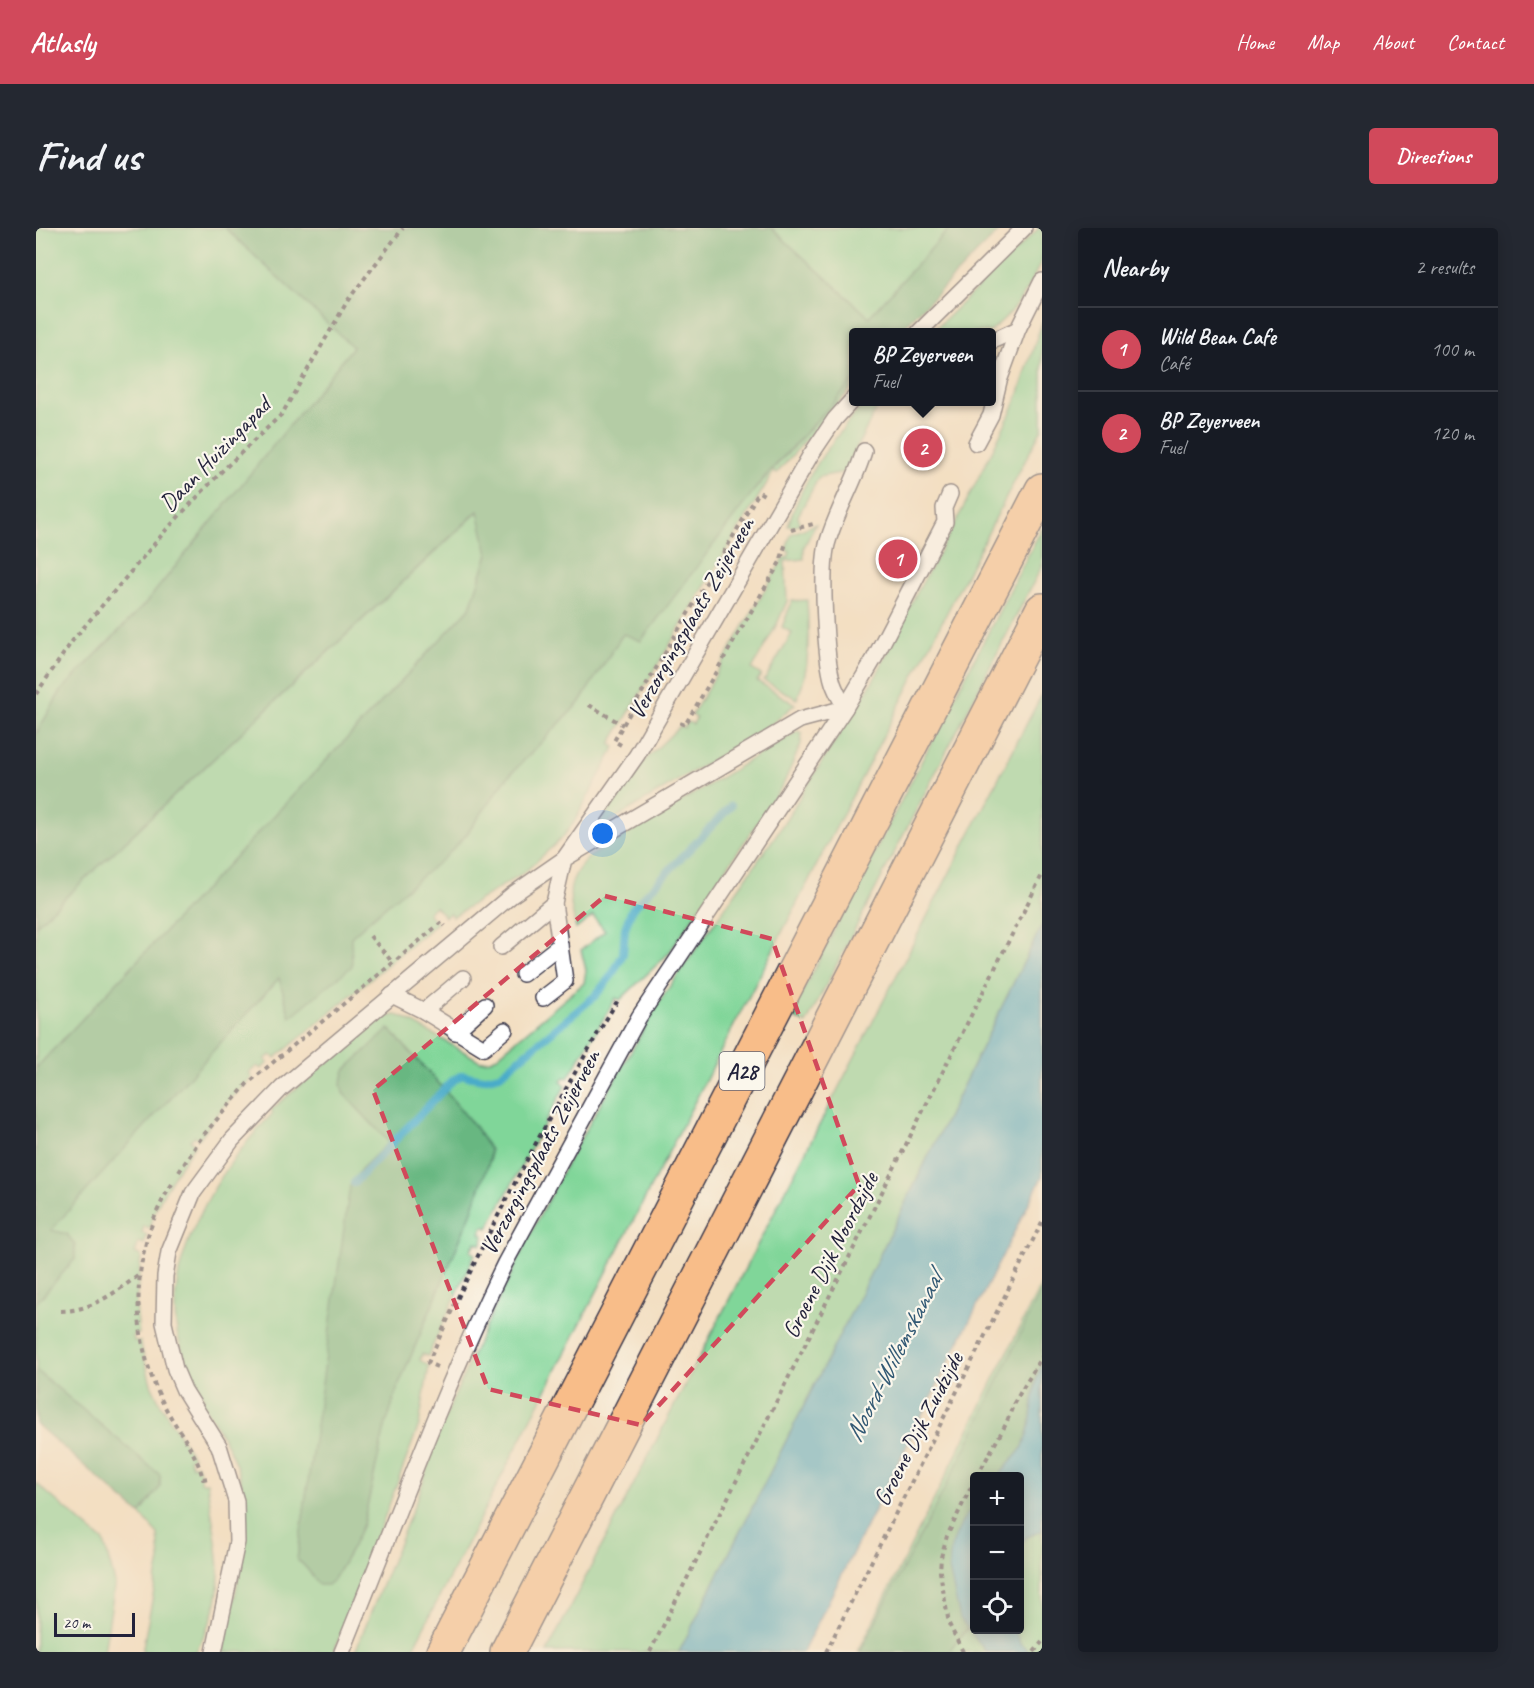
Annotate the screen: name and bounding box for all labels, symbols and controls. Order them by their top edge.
text: Atlasly [30,25,95,60]
text: Home [1236,29,1274,55]
text: Map [1307,29,1339,55]
text: About [1372,29,1414,55]
text: Contact [1447,29,1504,55]
button: Directions [1369,128,1498,184]
text: Find us [36,130,141,183]
text: Nearby [1102,251,1167,284]
text: 2 results [1415,255,1474,280]
text: Wild Bean Cafe [1159,323,1276,351]
popup [849,328,996,406]
text: 1 [1117,337,1126,362]
text: 100 m [1431,337,1474,362]
text: BP Zeyerveen [872,341,973,369]
text: Café [1159,351,1190,376]
text: Fuel [872,369,899,394]
street label: Daan Huizingapad [153,388,280,518]
text: BP Zeyerveen [1159,407,1259,435]
text: 2 [1117,421,1126,446]
text: 120 m [1431,421,1474,446]
pin: 2 [904,426,942,470]
text: Fuel [1159,435,1185,460]
street label: Verzorgingsplaats Zeijerveen [621,511,762,724]
pin: 1 [878,536,918,582]
your location [588,819,617,848]
street label: Verzorgingsplaats Zeijerveen [473,1043,607,1260]
road number: A28 [720,1052,764,1090]
street label: Groene Dijk Noordzijde [775,1165,886,1343]
water label: Noord-Willemskanaal [837,1260,954,1447]
street label: Groene Dijk Zuidzijde [866,1345,971,1511]
map controls [970,1472,1024,1634]
button: + [970,1472,1024,1526]
button: − [970,1526,1024,1580]
button: locate [970,1580,1024,1634]
scale bar [54,1610,135,1638]
text: 20 m [63,1613,90,1633]

